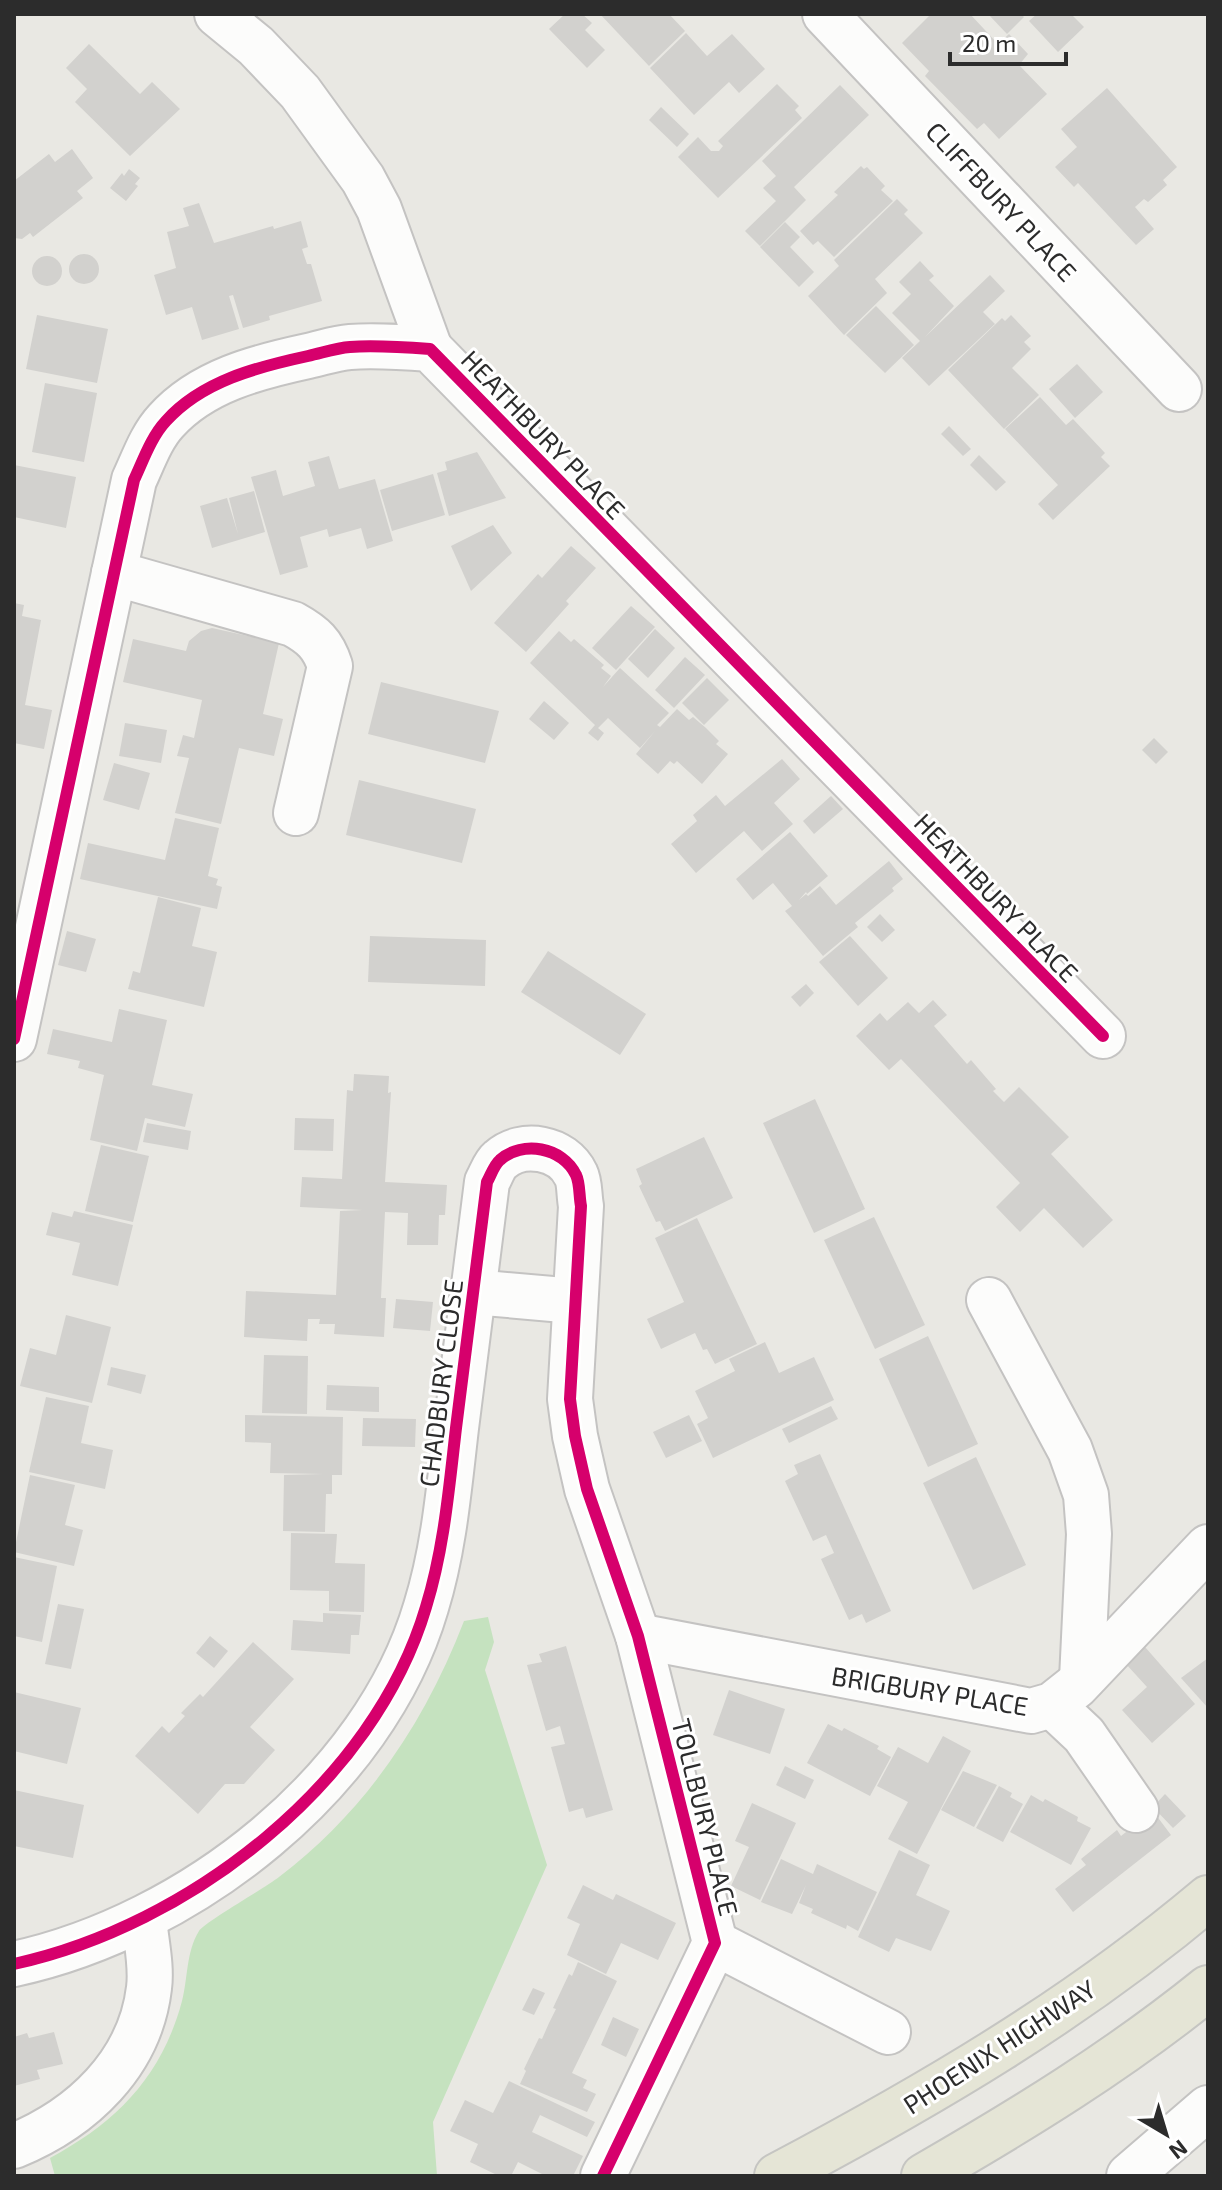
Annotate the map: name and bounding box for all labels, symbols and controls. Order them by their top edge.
scale bar [950,16,1066,66]
text: 20 m [962,28,1016,57]
street label: CLIFFBURY PLACE [920,115,1084,287]
street label: HEATHBURY PLACE [456,343,632,525]
street label: HEATHBURY PLACE [909,806,1085,988]
street label: CHADBURY CLOSE [412,1277,468,1489]
street label: BRIGBURY PLACE [829,1659,1031,1721]
street label: TOLLBURY PLACE [667,1715,745,1919]
street label: PHOENIX HIGHWAY [897,1972,1101,2120]
north arrow [1126,2094,1206,2174]
text: N [1165,2135,1193,2166]

